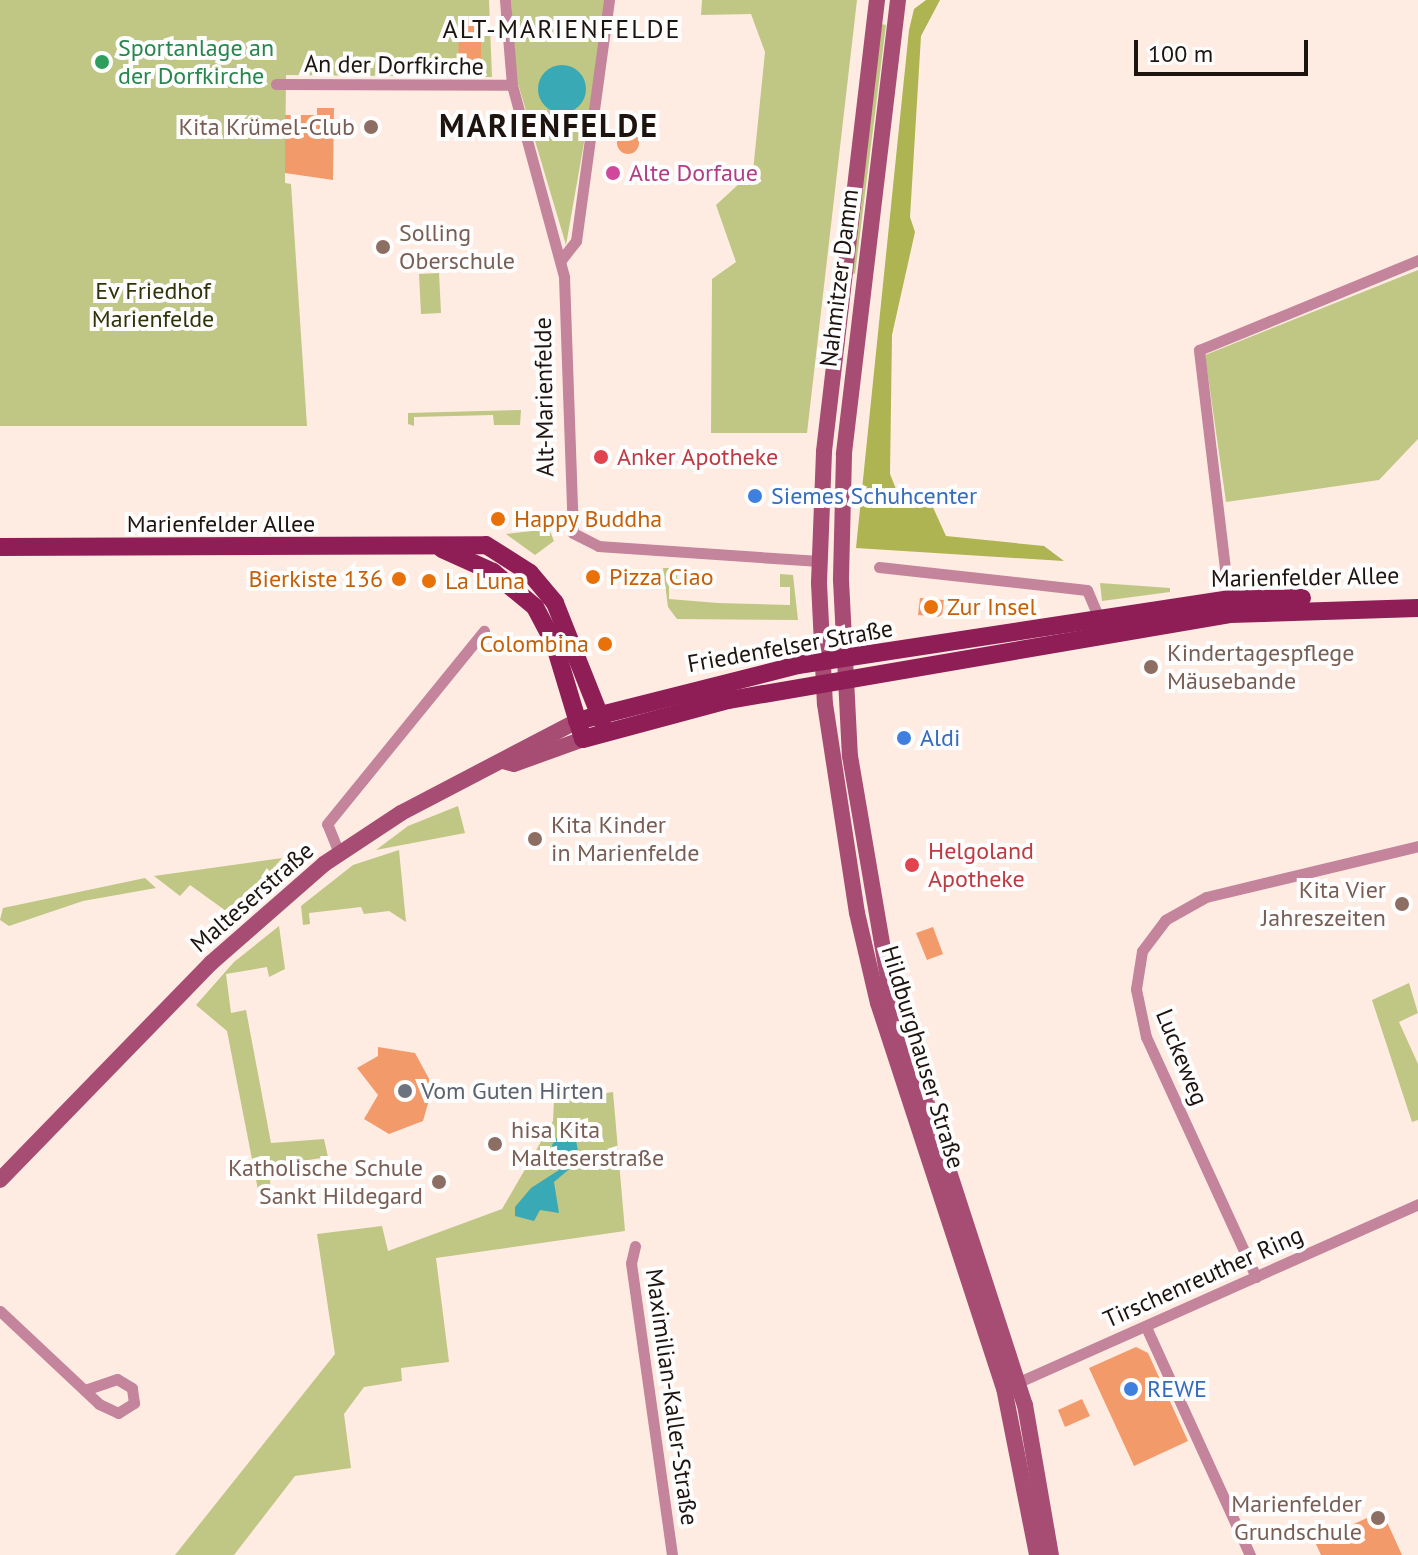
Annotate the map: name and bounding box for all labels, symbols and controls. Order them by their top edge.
district label: ALT-MARIENFELDE [442,13,682,45]
scale bar [1138,24,1312,74]
place label: Sportanlage an der Dorfkirche [118,34,274,90]
text: 100 m [1148,38,1213,69]
street label: An der Dorfkirche [304,49,484,81]
marker: Sportanlage an der Dorfkirche [93,53,111,71]
district label: MARIENFELDE [439,106,659,144]
place label: Kita Krümel-Club [178,113,355,141]
marker: Kita Krümel-Club [362,118,380,136]
place label: Alte Dorfaue [629,159,758,187]
marker: Alte Dorfaue [604,164,622,182]
street label: Nahmitzer Damm [814,187,864,369]
place label: Solling Oberschule [399,219,515,275]
marker: Solling Oberschule [374,238,392,256]
park label: Ev Friedhof Marienfelde [92,277,214,333]
street label: Alt-Marienfelde [528,317,560,477]
place label: Anker Apotheke [617,443,779,471]
marker: Anker Apotheke [592,448,610,466]
place label: Siemes Schuhcenter [771,482,977,510]
marker: Siemes Schuhcenter [746,487,764,505]
place label: Happy Buddha [514,505,663,533]
street label: Marienfelder Allee [126,510,316,538]
marker: Happy Buddha [489,510,507,528]
street label: Marienfelder Allee [1210,561,1400,593]
place label: Pizza Ciao [609,563,714,591]
place label: Bierkiste 136 [248,565,383,593]
place label: La Luna [445,567,525,595]
marker: Pizza Ciao [584,568,602,586]
marker: Bierkiste 136 [390,570,408,588]
marker: La Luna [420,572,438,590]
place label: Zur Insel [947,593,1036,621]
marker: Zur Insel [922,598,940,616]
street label: Friedenfelser Straße [685,614,895,678]
place label: Colombina [479,630,589,658]
marker: Colombina [596,635,614,653]
place label: Kindertagespflege Mäusebande [1167,639,1354,695]
marker: Kindertagespflege Mäusebande [1142,658,1160,676]
place label: Aldi [920,724,960,752]
marker: Aldi [895,729,913,747]
place label: Kita Kinder in Marienfelde [551,811,699,867]
marker: Kita Kinder in Marienfelde [526,830,544,848]
street label: Malteserstraße [185,836,319,958]
place label: Helgoland Apotheke [928,837,1034,893]
marker: Helgoland Apotheke [903,856,921,874]
place label: Kita Vier Jahreszeiten [1261,876,1386,932]
marker: Kita Vier Jahreszeiten [1393,895,1411,913]
street label: Hildburghauser Straße [875,942,971,1172]
street label: Luckeweg [1150,1005,1214,1109]
place label: Vom Guten Hirten [421,1077,604,1105]
marker: Vom Guten Hirten [396,1082,414,1100]
place label: hisa Kita Malteserstraße [511,1116,664,1172]
marker: hisa Kita Malteserstraße [486,1135,504,1153]
place label: Katholische Schule Sankt Hildegard [228,1154,423,1210]
marker: Katholische Schule Sankt Hildegard [430,1173,448,1191]
street label: Tirschenreuther Ring [1099,1220,1307,1334]
street label: Maximilian-Kaller-Straße [640,1267,704,1527]
place label: REWE [1147,1375,1207,1403]
marker: REWE [1122,1380,1140,1398]
place label: Marienfelder Grundschule [1231,1490,1362,1546]
marker: Marienfelder Grundschule [1369,1509,1387,1527]

